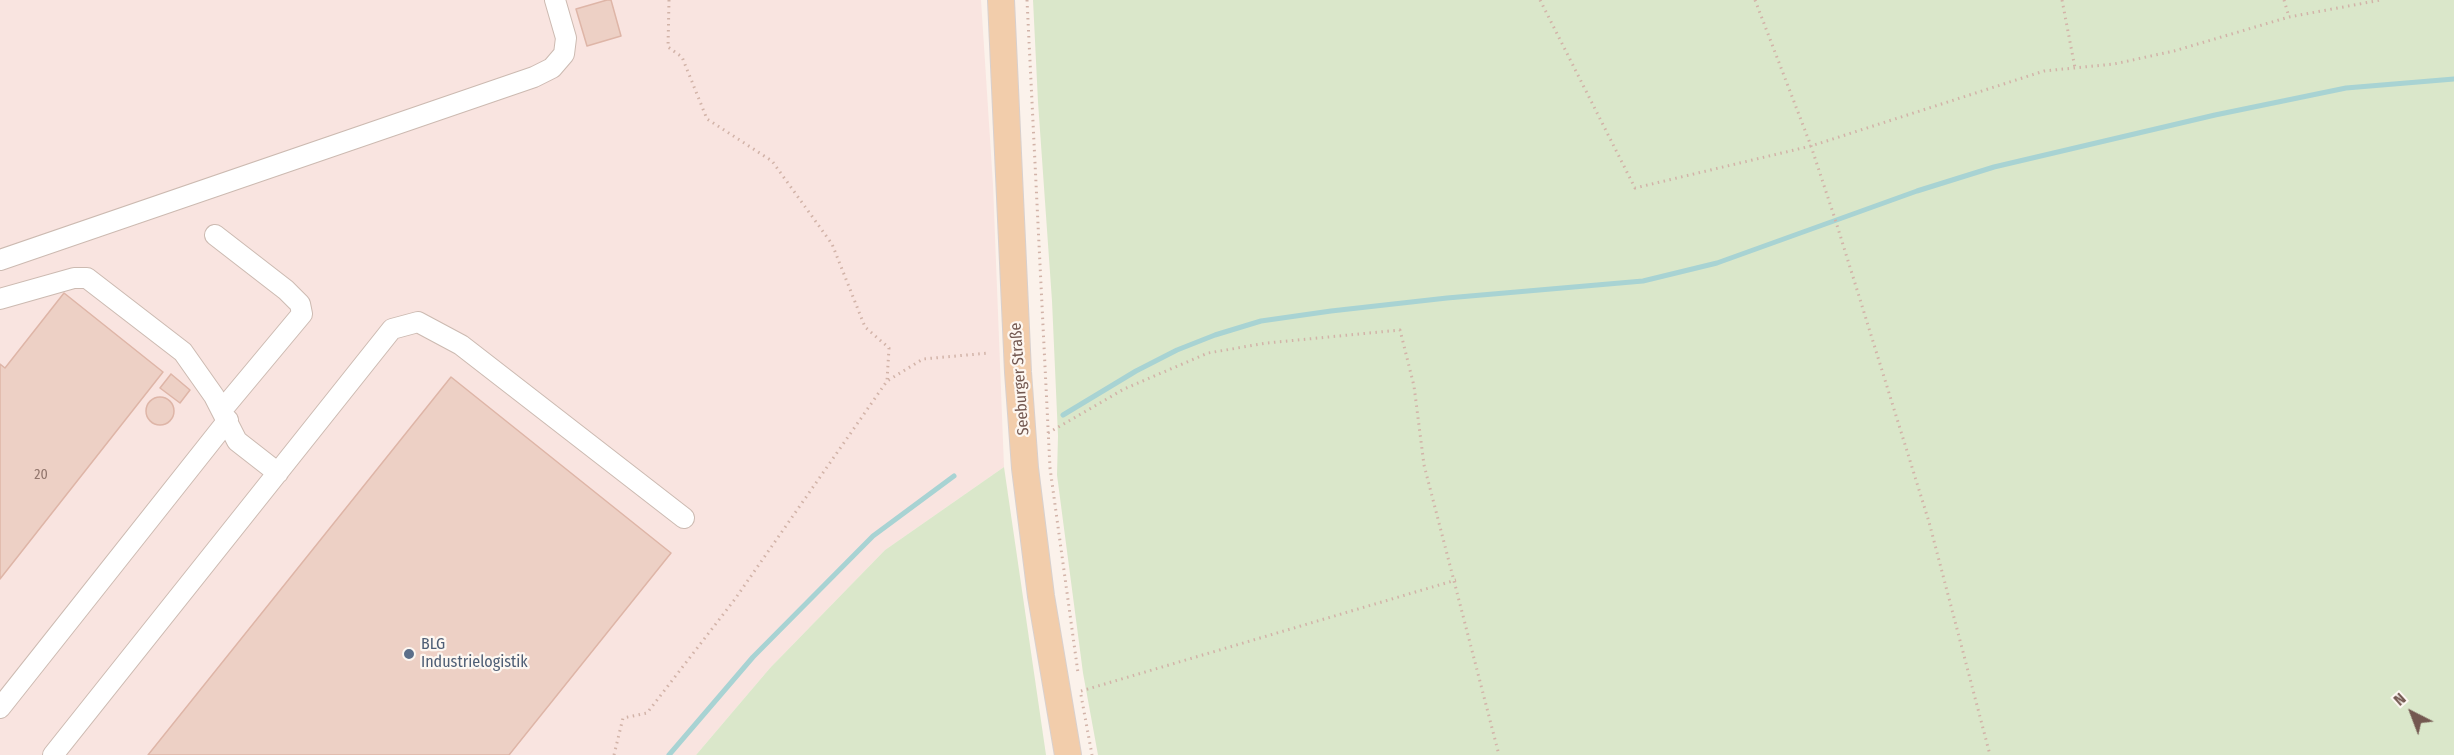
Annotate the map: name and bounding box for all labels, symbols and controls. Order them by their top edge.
street label: Seeburger Straße [1006,322,1034,436]
house number: 20 [34,467,48,483]
place label: BLG Industrielogistik [421,635,528,673]
marker: BLG Industrielogistik [402,647,416,661]
north arrow [2382,683,2442,743]
text: N [2390,689,2410,710]

